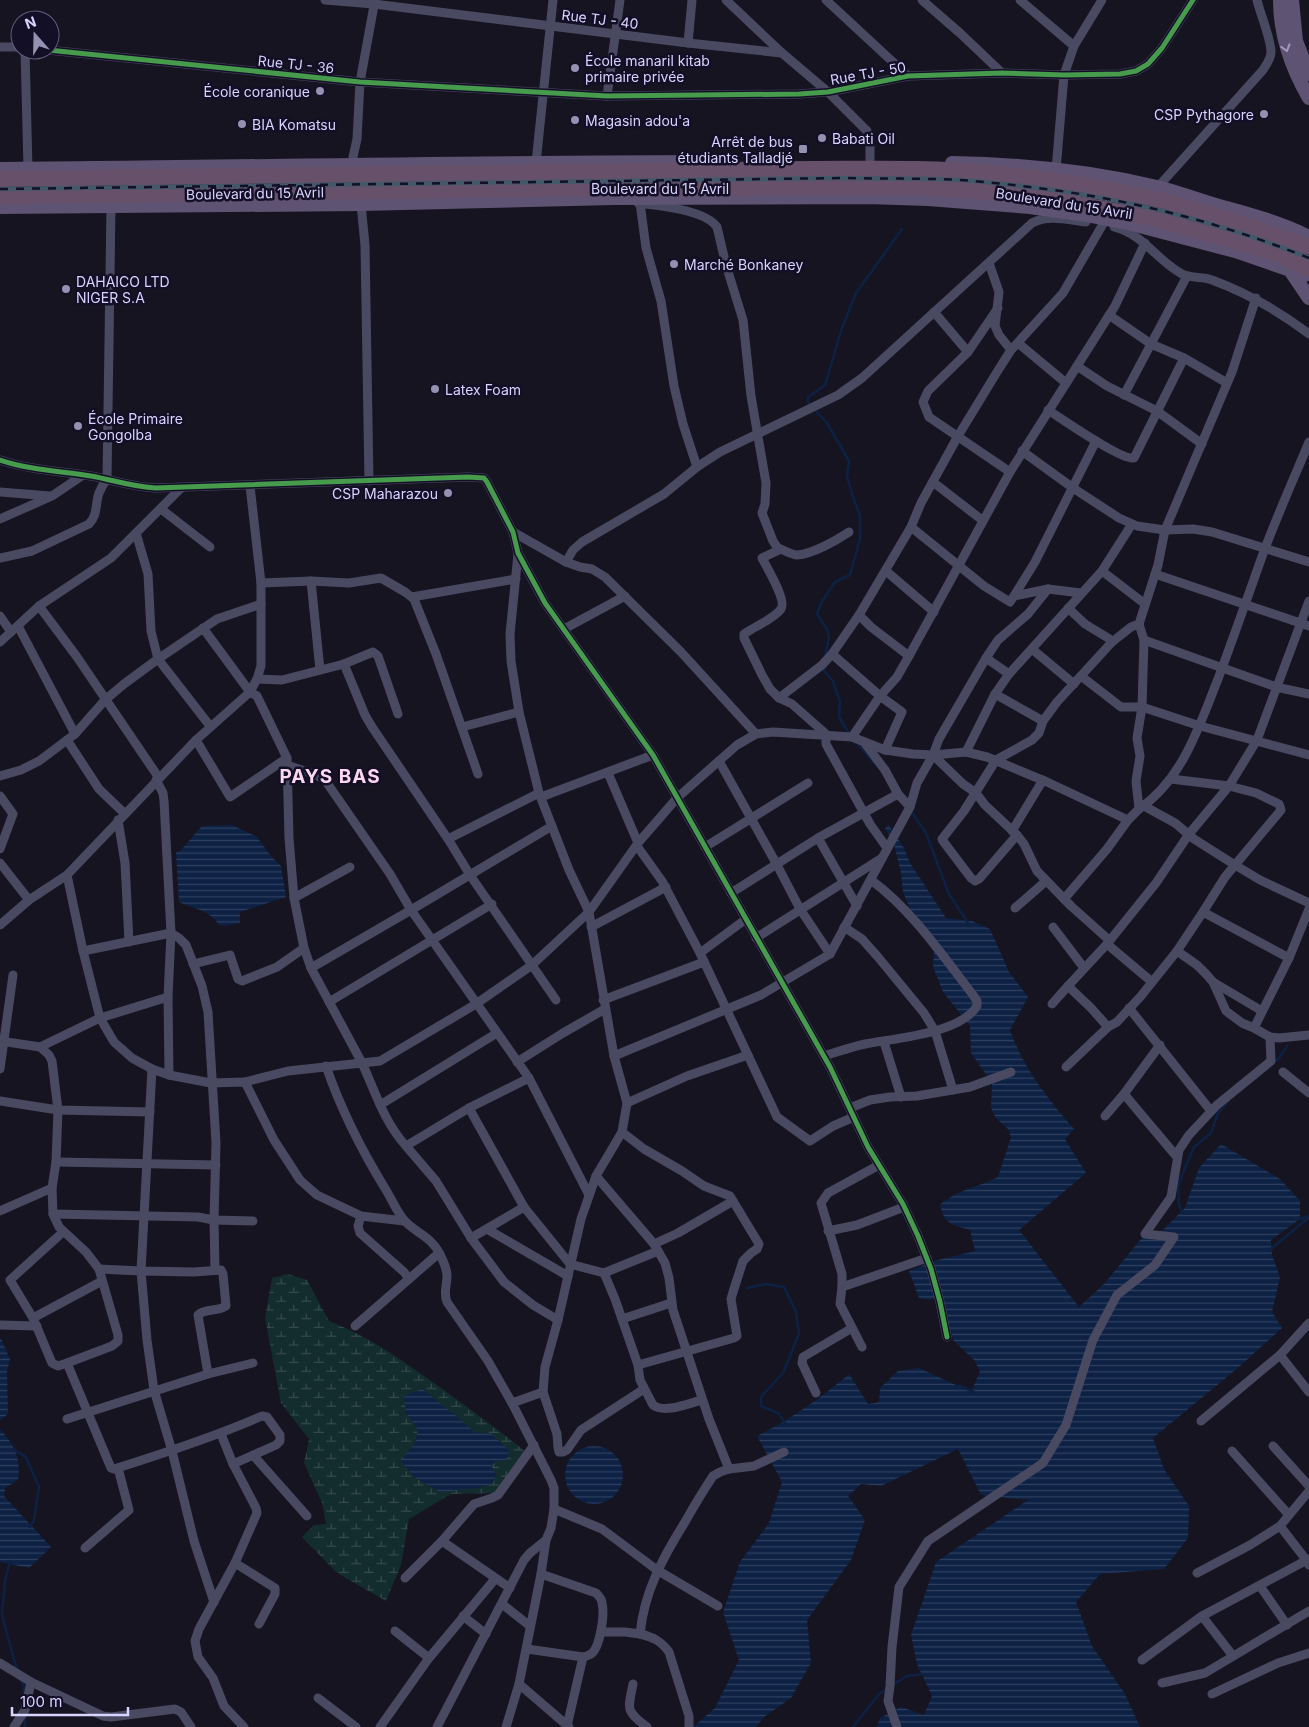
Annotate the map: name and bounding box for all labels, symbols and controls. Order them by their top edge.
street label: Rue TJ - 40 [561,6,639,32]
north arrow [10,10,60,60]
text: N [22,13,38,32]
one-way arrow [1281,43,1291,52]
street label: Rue TJ - 36 [257,52,335,76]
place label: École manaril kitab primaire privée [585,52,710,85]
street label: Rue TJ - 50 [829,58,907,88]
marker: École manaril kitab primaire privée [569,62,581,74]
place label: École coranique [204,83,310,100]
marker: École coranique [314,85,326,97]
place label: CSP Pythagore [1154,106,1254,123]
marker: CSP Pythagore [1258,108,1270,120]
place label: Magasin adou'a [585,112,690,129]
marker: Magasin adou'a [569,114,581,126]
place label: BIA Komatsu [252,116,336,133]
marker: BIA Komatsu [236,118,248,130]
place label: Babati Oil [832,130,895,147]
marker: Babati Oil [816,132,828,144]
place label: Arrêt de bus étudiants Talladjé [677,133,793,166]
marker: Arrêt de bus étudiants Talladjé [797,143,809,155]
street label: Boulevard du 15 Avril [591,180,729,197]
street label: Boulevard du 15 Avril [186,183,324,203]
street label: Boulevard du 15 Avril [994,184,1134,222]
place label: Marché Bonkaney [684,256,803,273]
marker: Marché Bonkaney [668,258,680,270]
place label: DAHAICO LTD NIGER S.A [76,273,170,306]
marker: DAHAICO LTD NIGER S.A [60,283,72,295]
place label: Latex Foam [445,381,521,398]
marker: Latex Foam [429,383,441,395]
place label: École Primaire Gongolba [88,410,183,443]
marker: École Primaire Gongolba [72,420,84,432]
place label: CSP Maharazou [332,485,438,502]
marker: CSP Maharazou [442,487,454,499]
district label: PAYS BAS [279,765,381,788]
scale bar [12,1684,129,1716]
text: 100 m [20,1692,62,1711]

